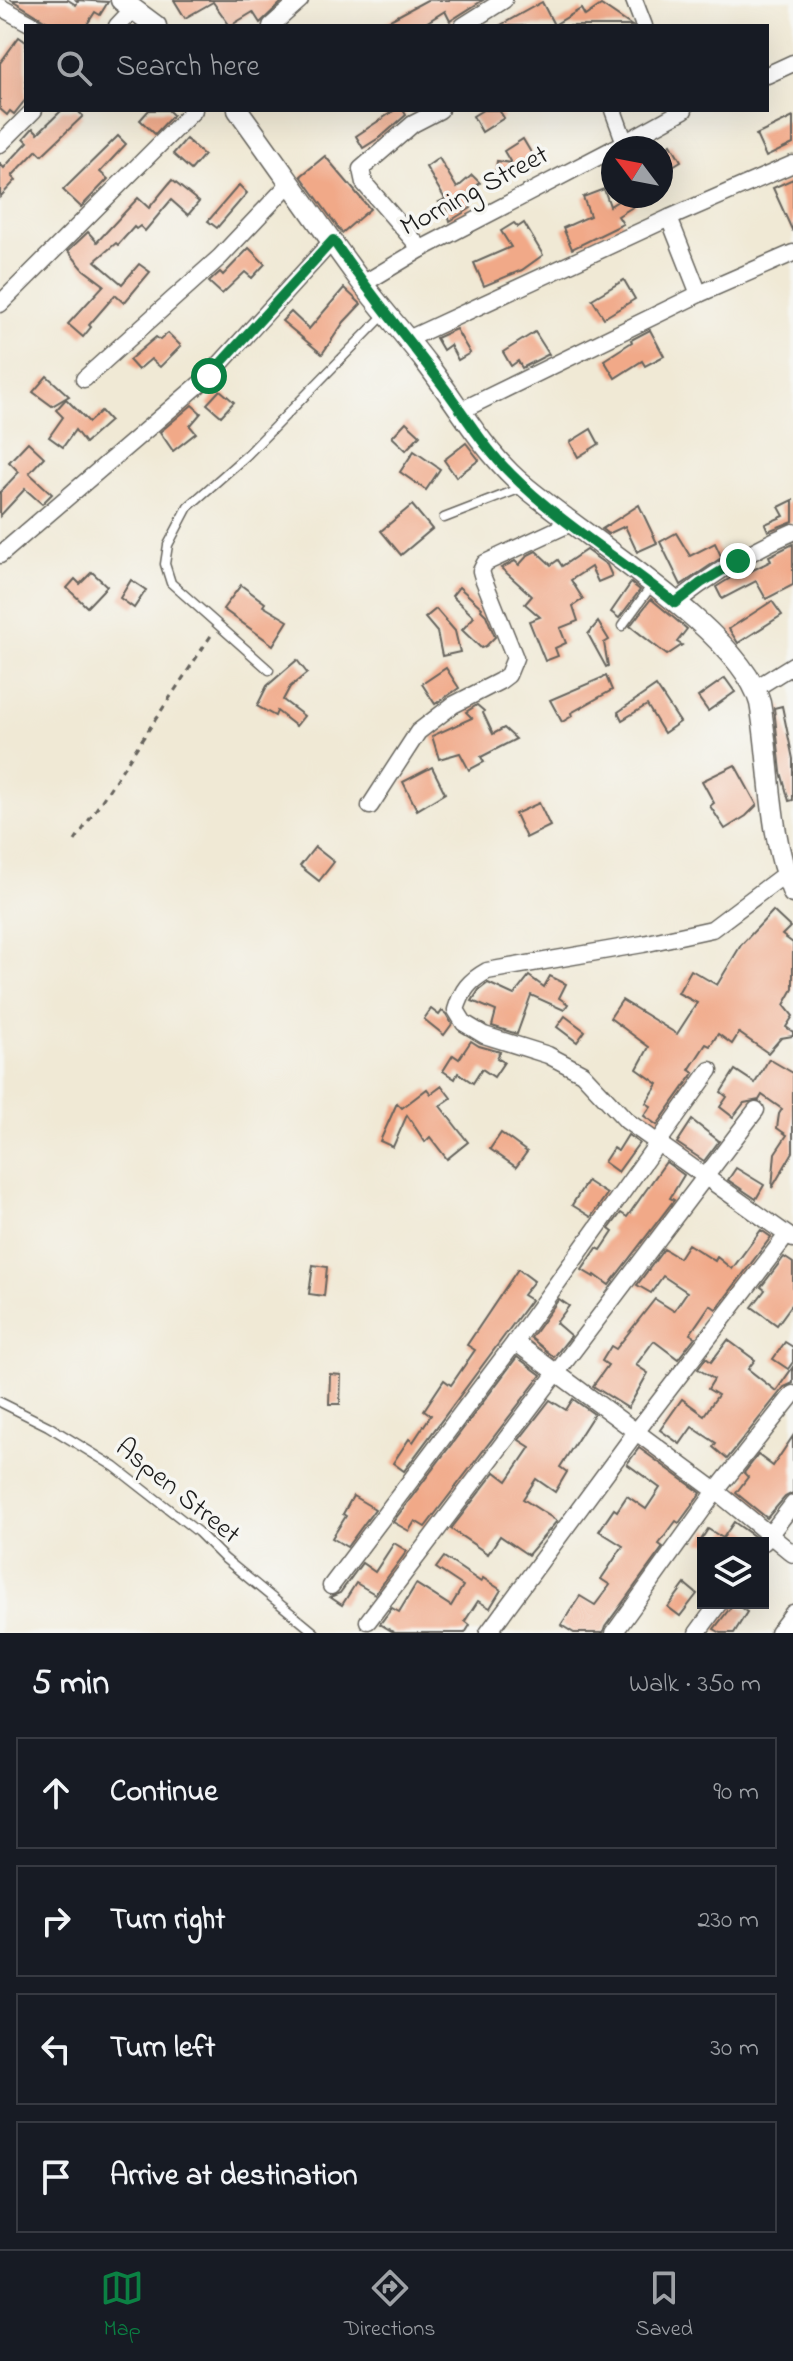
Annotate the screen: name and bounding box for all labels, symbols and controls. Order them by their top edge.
search box [24,24,769,112]
icon: search [52,46,96,90]
text: Search here [116,46,260,90]
street label: Morning Street [393,136,557,248]
north arrow [601,136,673,208]
route start [191,358,227,394]
route end [720,543,756,579]
street label: Aspen Street [106,1429,248,1555]
map controls [697,1537,769,1609]
button: layers [697,1537,769,1609]
text: 5 min [32,1660,109,1710]
text: Walk · 350 m [629,1666,761,1704]
icon: ahead [34,1771,78,1815]
text: Continue [110,1771,218,1815]
text: 90 m [713,1774,759,1812]
icon: right [34,1899,78,1943]
text: Turn right [110,1899,225,1943]
text: 230 m [697,1902,759,1940]
icon: left [34,2027,78,2071]
text: Turn left [110,2027,215,2071]
text: 30 m [710,2030,759,2068]
icon: arrive [34,2155,78,2199]
text: Arrive at destination [110,2155,358,2199]
tab: Map [100,2266,144,2346]
tab: Directions [344,2266,435,2346]
tab: Saved [636,2266,693,2346]

